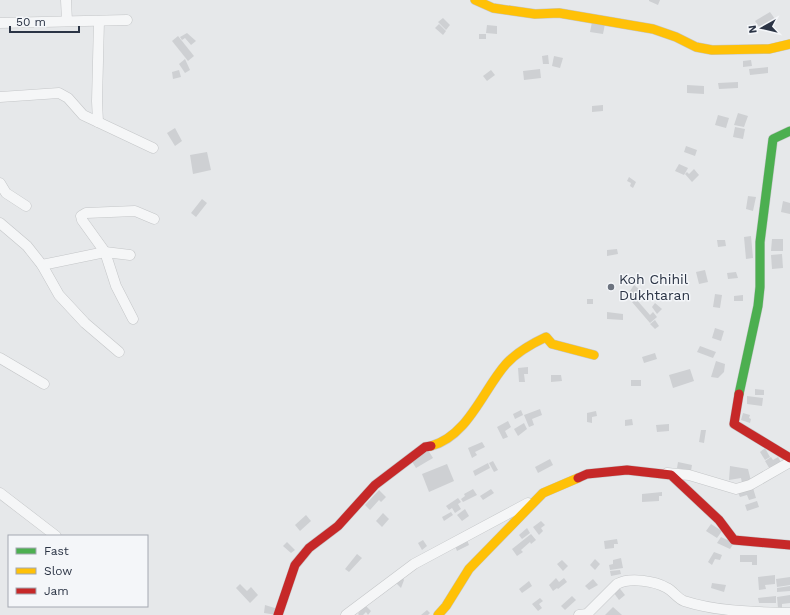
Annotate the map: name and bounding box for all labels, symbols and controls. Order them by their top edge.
scale bar [10,8,79,34]
north arrow [742,8,782,48]
text: 50 m [16,15,46,29]
text: N [746,24,760,34]
place label: Koh Chihil Dukhtaran [619,271,690,303]
marker: Koh Chihil Dukhtaran [606,282,616,292]
legend [8,535,148,607]
text: Fast [44,544,69,558]
text: Slow [44,564,72,578]
text: Jam [44,584,69,598]

